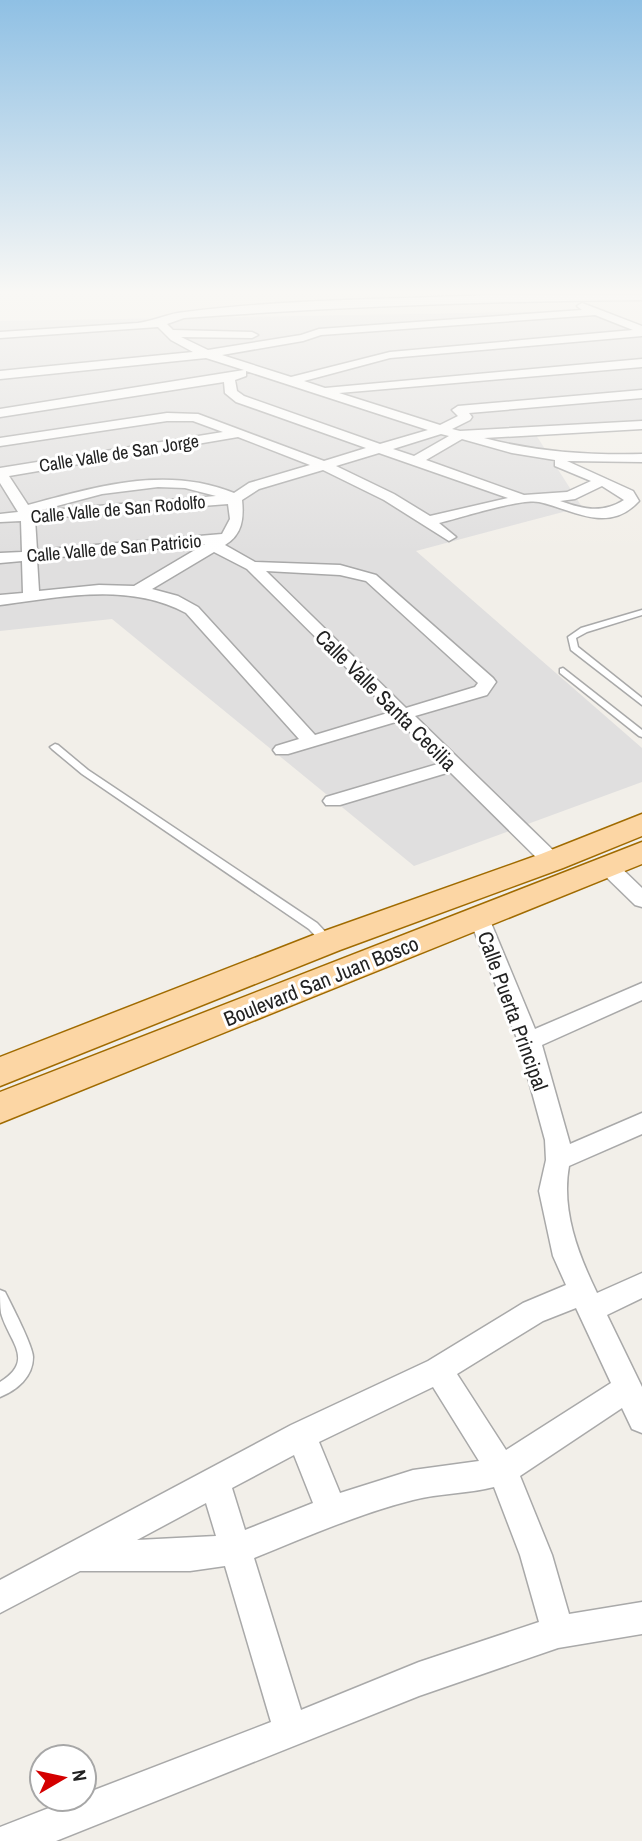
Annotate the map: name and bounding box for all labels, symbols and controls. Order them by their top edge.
street label: Calle Valle de San Jorge [37,428,201,478]
street label: Calle Valle de San Rodolfo [30,489,206,529]
street label: Calle Valle de San Patricio [26,528,202,568]
street label: Calle Valle Santa Cecilia [309,623,463,777]
street label: Calle Puerta Principal [471,927,555,1095]
street label: Boulevard San Juan Bosco [219,929,423,1033]
north arrow [28,1743,98,1813]
text: N [66,1768,94,1783]

